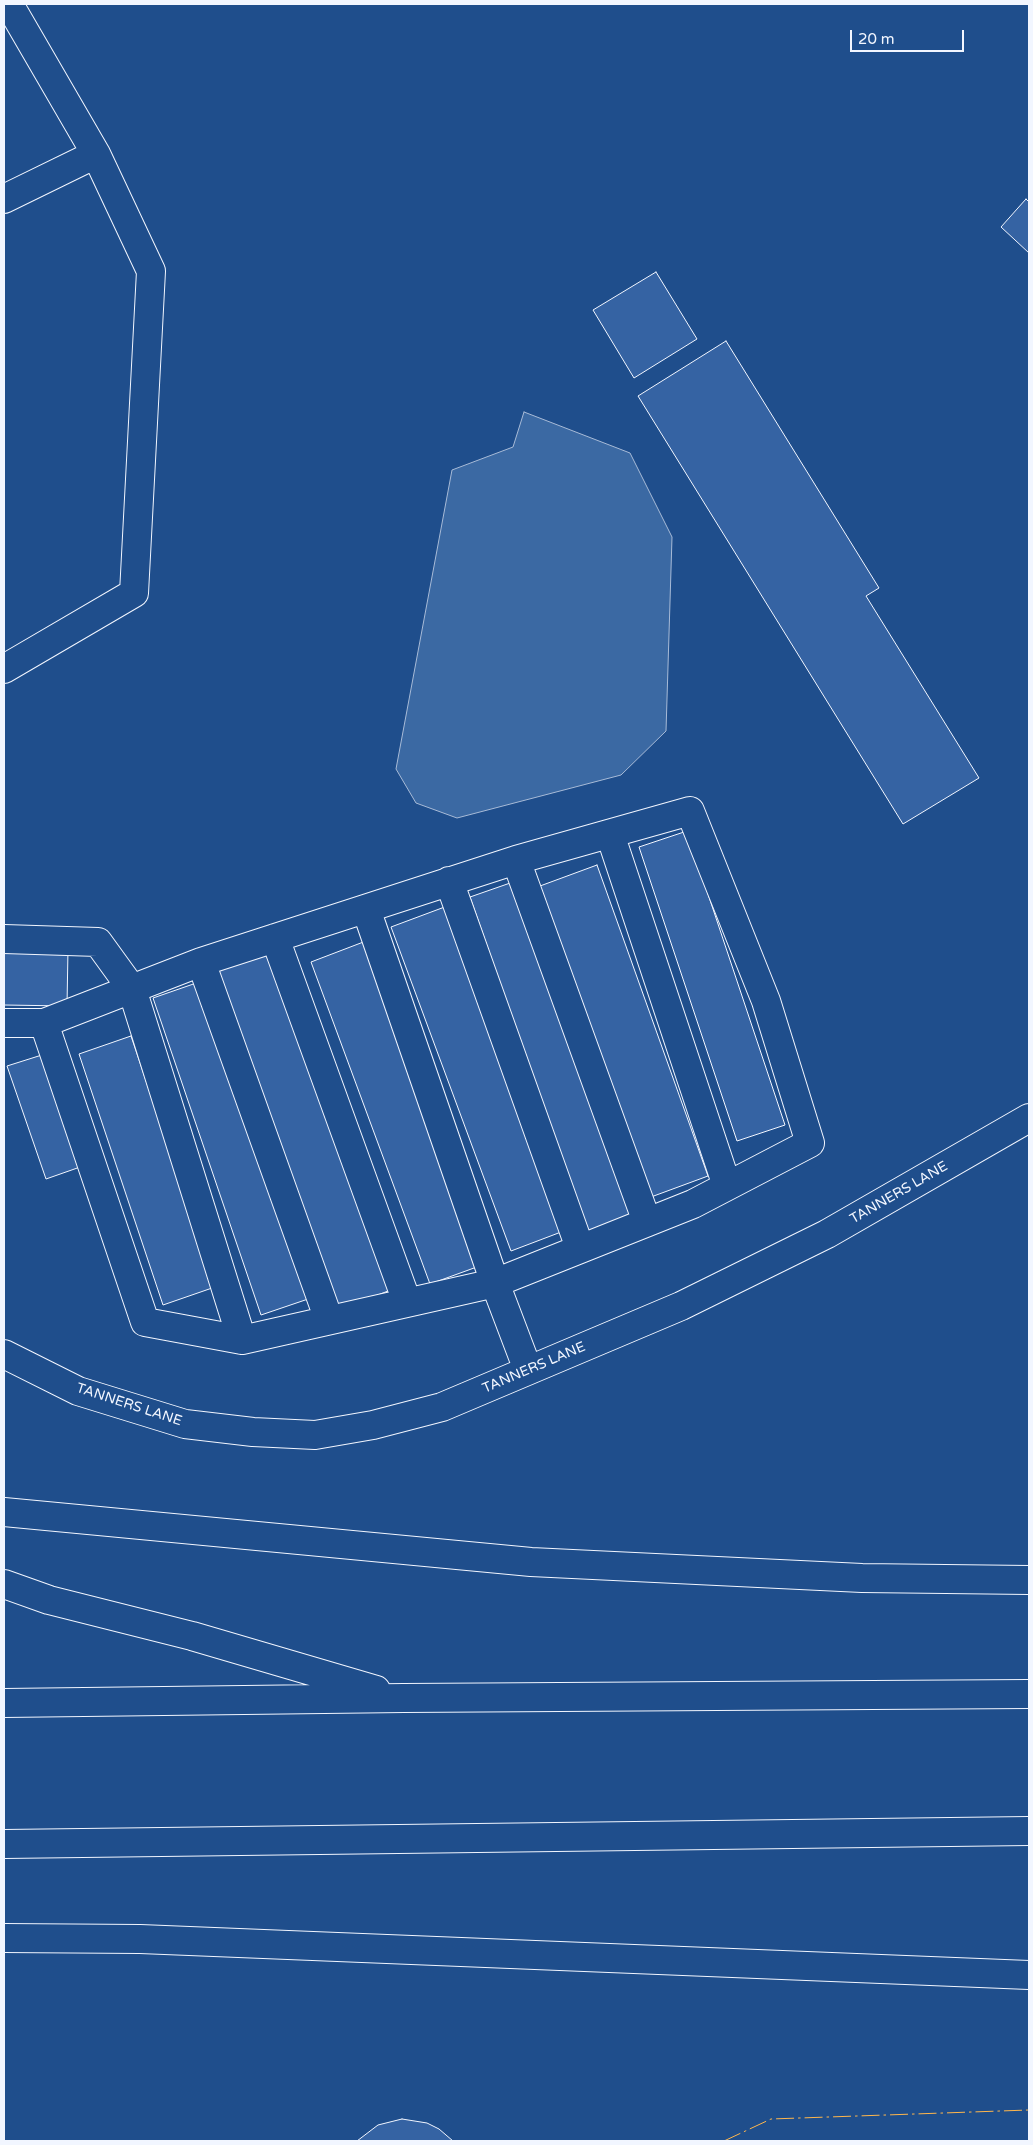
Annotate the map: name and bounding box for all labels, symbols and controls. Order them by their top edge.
scale bar [853,20,967,52]
text: 20 m [858,30,895,48]
street label: TANNERS LANE [847,1158,951,1228]
street label: TANNERS LANE [480,1339,588,1397]
street label: TANNERS LANE [74,1380,184,1430]

